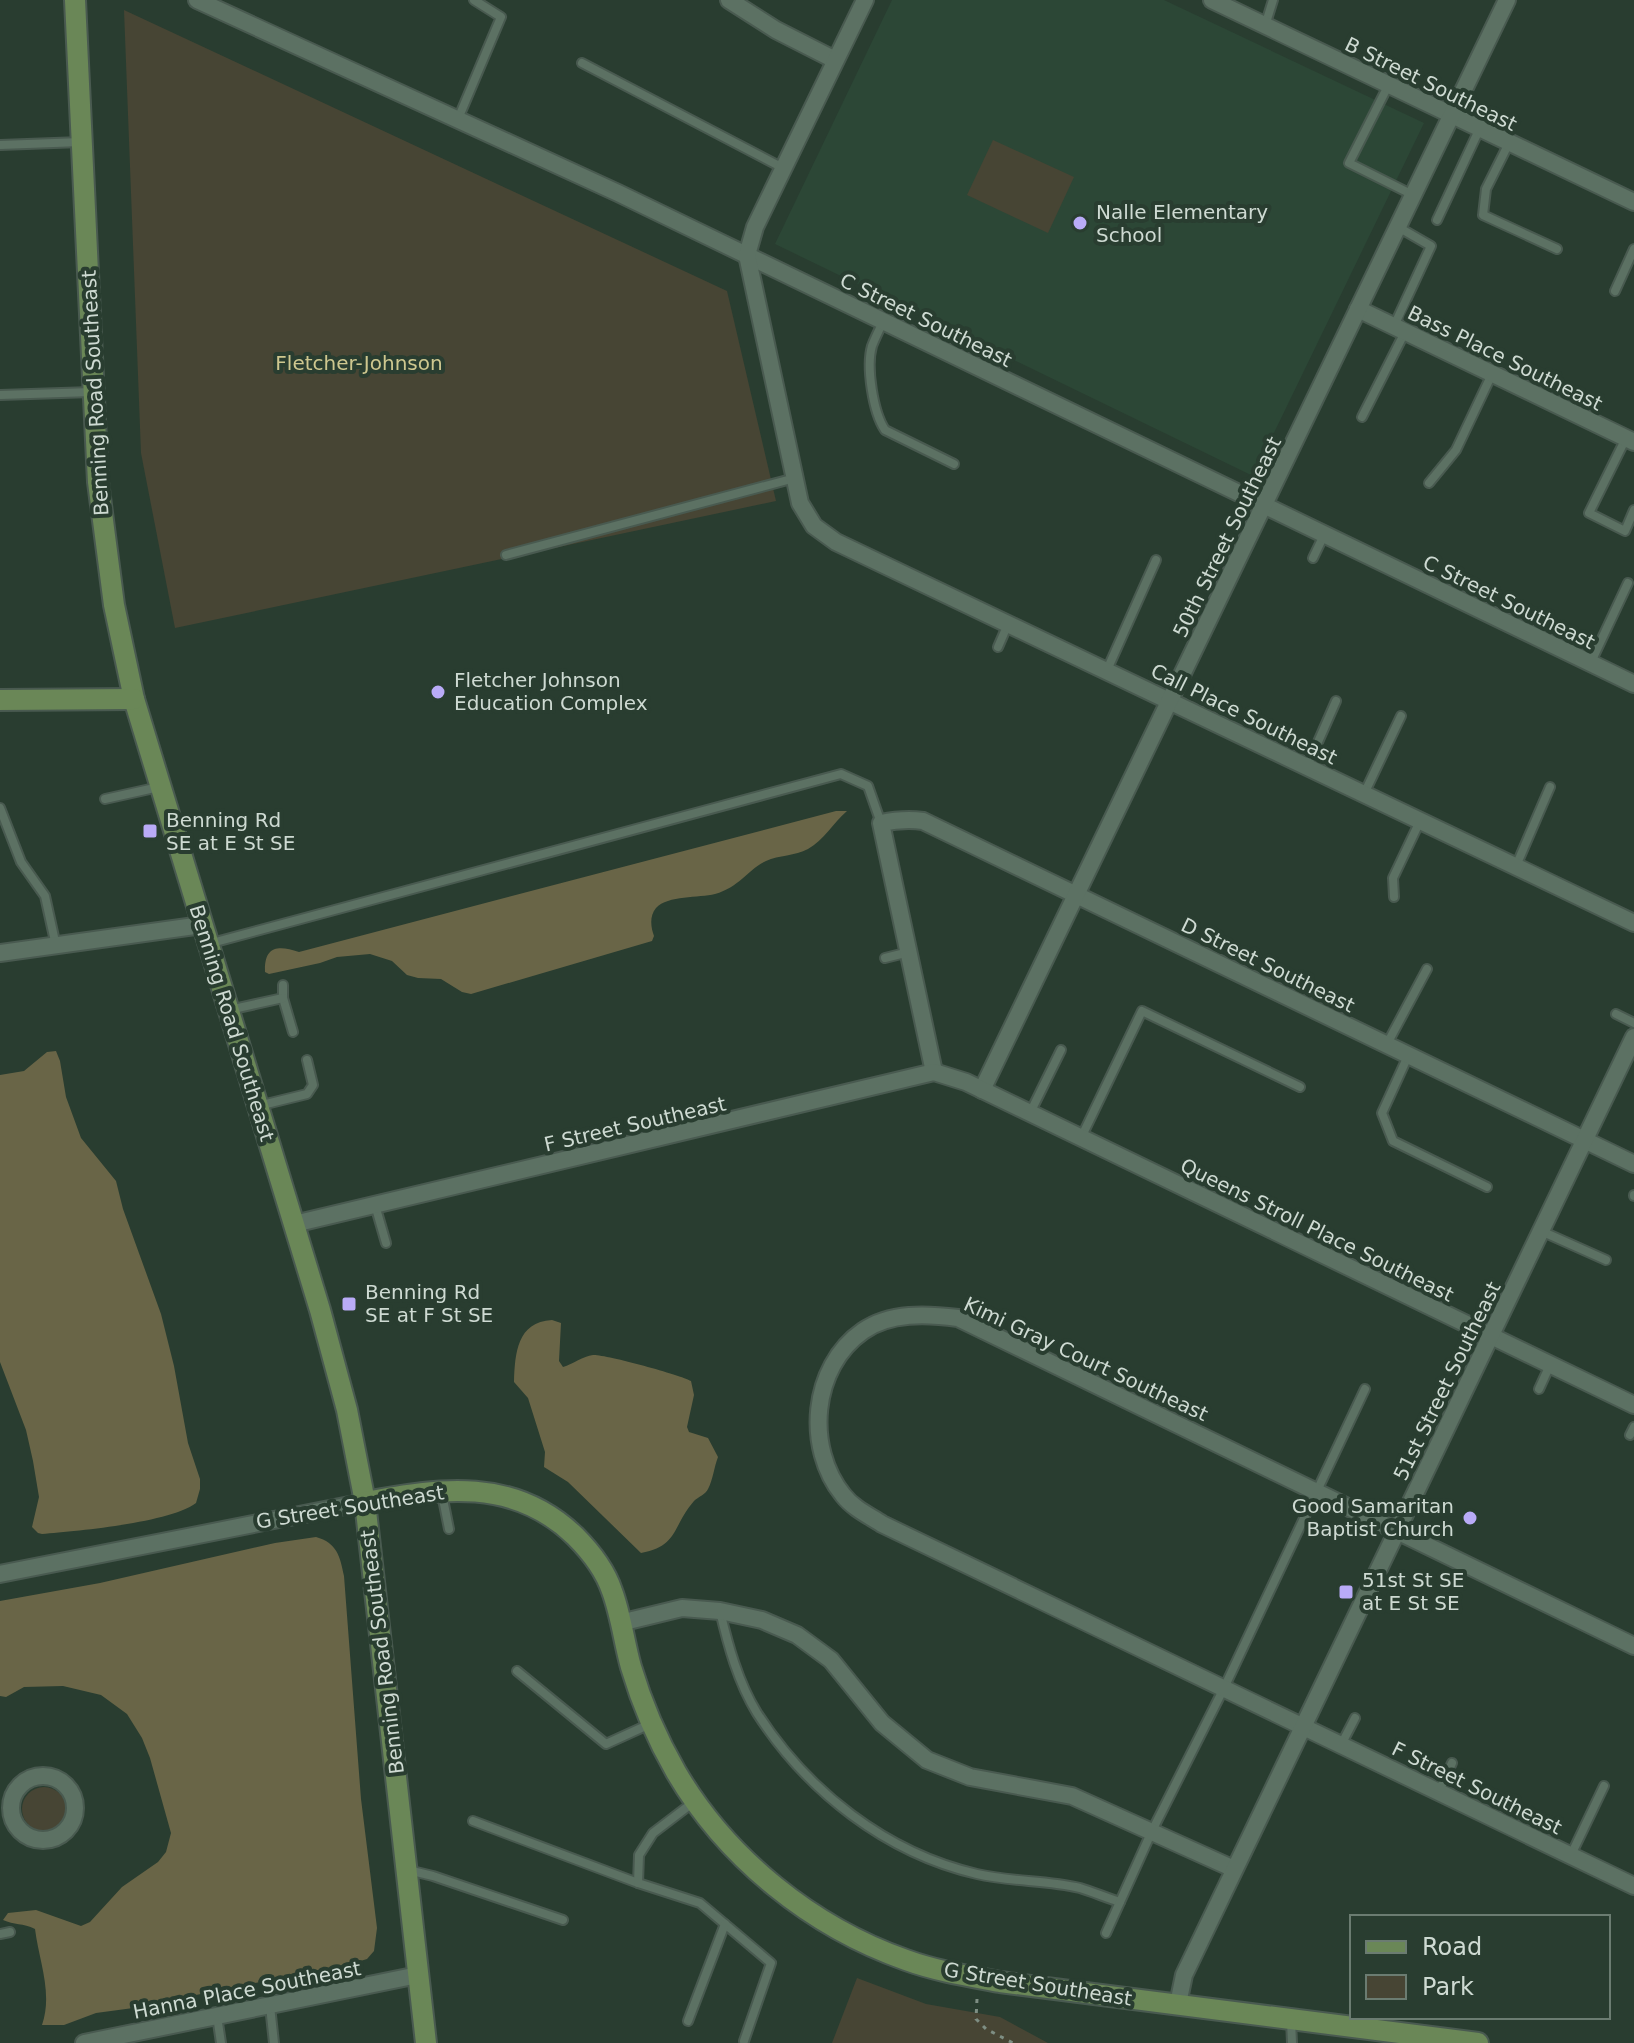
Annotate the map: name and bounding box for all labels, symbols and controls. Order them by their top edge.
street label: B Street Southeast [1341,32,1521,136]
place label: Nalle Elementary School [1096,200,1268,247]
marker: Nalle Elementary School [1071,214,1089,232]
street label: C Street Southeast [836,268,1016,372]
street label: Benning Road Southeast [77,269,113,517]
street label: Bass Place Southeast [1404,300,1606,416]
park label: Fletcher-Johnson [275,351,443,375]
street label: 50th Street Southeast [1168,433,1286,641]
street label: C Street Southeast [1419,550,1599,654]
street label: Call Place Southeast [1147,658,1341,770]
place label: Fletcher Johnson Education Complex [454,668,648,715]
marker: Fletcher Johnson Education Complex [429,683,447,701]
place label: Benning Rd SE at E St SE [166,808,295,855]
marker: Benning Rd SE at E St SE [141,822,159,840]
street label: Benning Road Southeast [185,902,280,1144]
street label: D Street Southeast [1177,913,1359,1017]
street label: F Street Southeast [542,1091,728,1157]
street label: Queens Stroll Place Southeast [1176,1153,1458,1307]
street label: 51st Street Southeast [1388,1278,1506,1484]
place label: Benning Rd SE at F St SE [365,1280,493,1327]
street label: Kimi Gray Court Southeast [960,1292,1212,1426]
marker: Benning Rd SE at F St SE [340,1295,358,1313]
street label: G Street Southeast [254,1480,446,1534]
place label: Good Samaritan Baptist Church [1292,1494,1454,1541]
marker: Good Samaritan Baptist Church [1461,1509,1479,1527]
street label: Benning Road Southeast [355,1528,409,1776]
place label: 51st St SE at E St SE [1362,1568,1464,1615]
marker: 51st St SE at E St SE [1337,1583,1355,1601]
street label: F Street Southeast [1388,1736,1566,1840]
legend [1350,1915,1610,2019]
text: Road [1422,1933,1482,1961]
street label: Hanna Place Southeast [131,1956,363,2024]
street label: G Street Southeast [942,1957,1134,2011]
text: Park [1422,1973,1474,2001]

